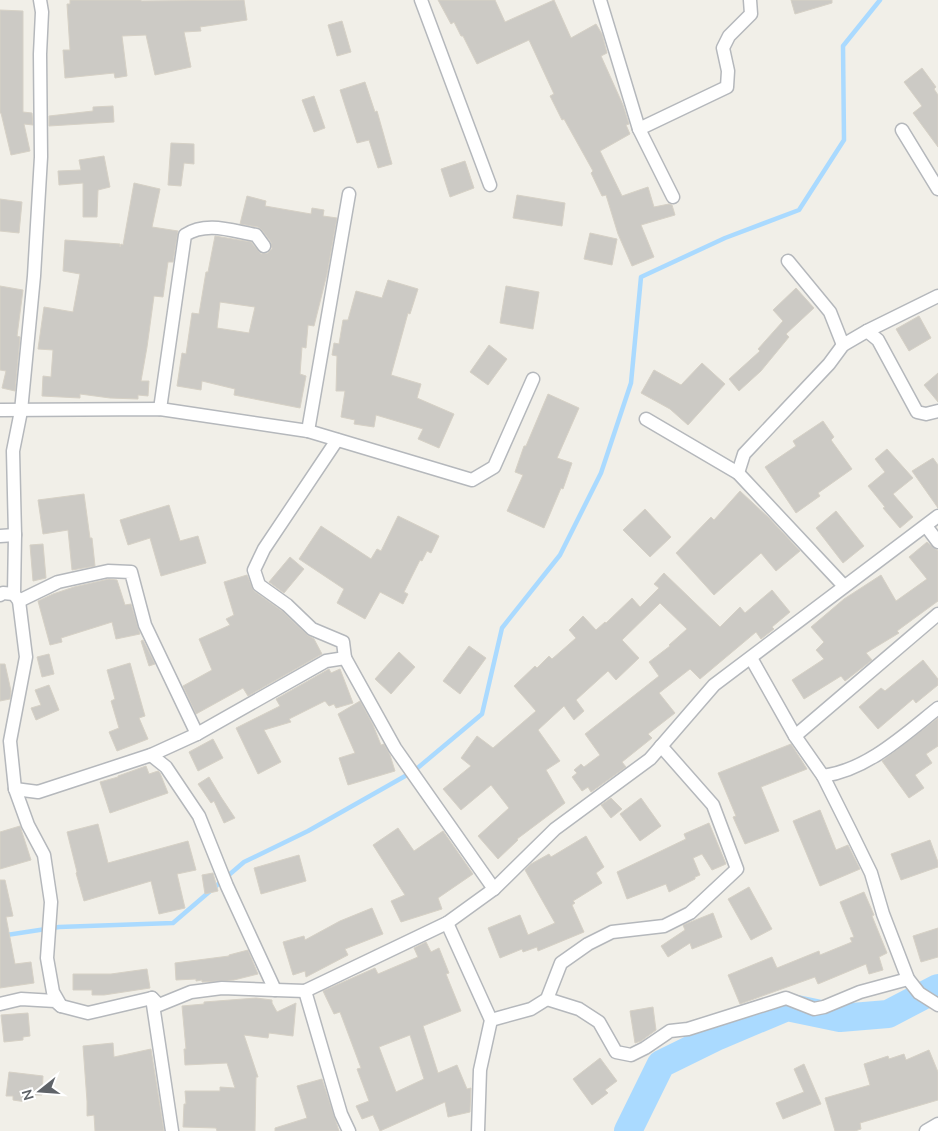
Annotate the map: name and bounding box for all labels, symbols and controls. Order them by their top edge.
north arrow [15,1066,65,1116]
text: N [17,1087,38,1102]

